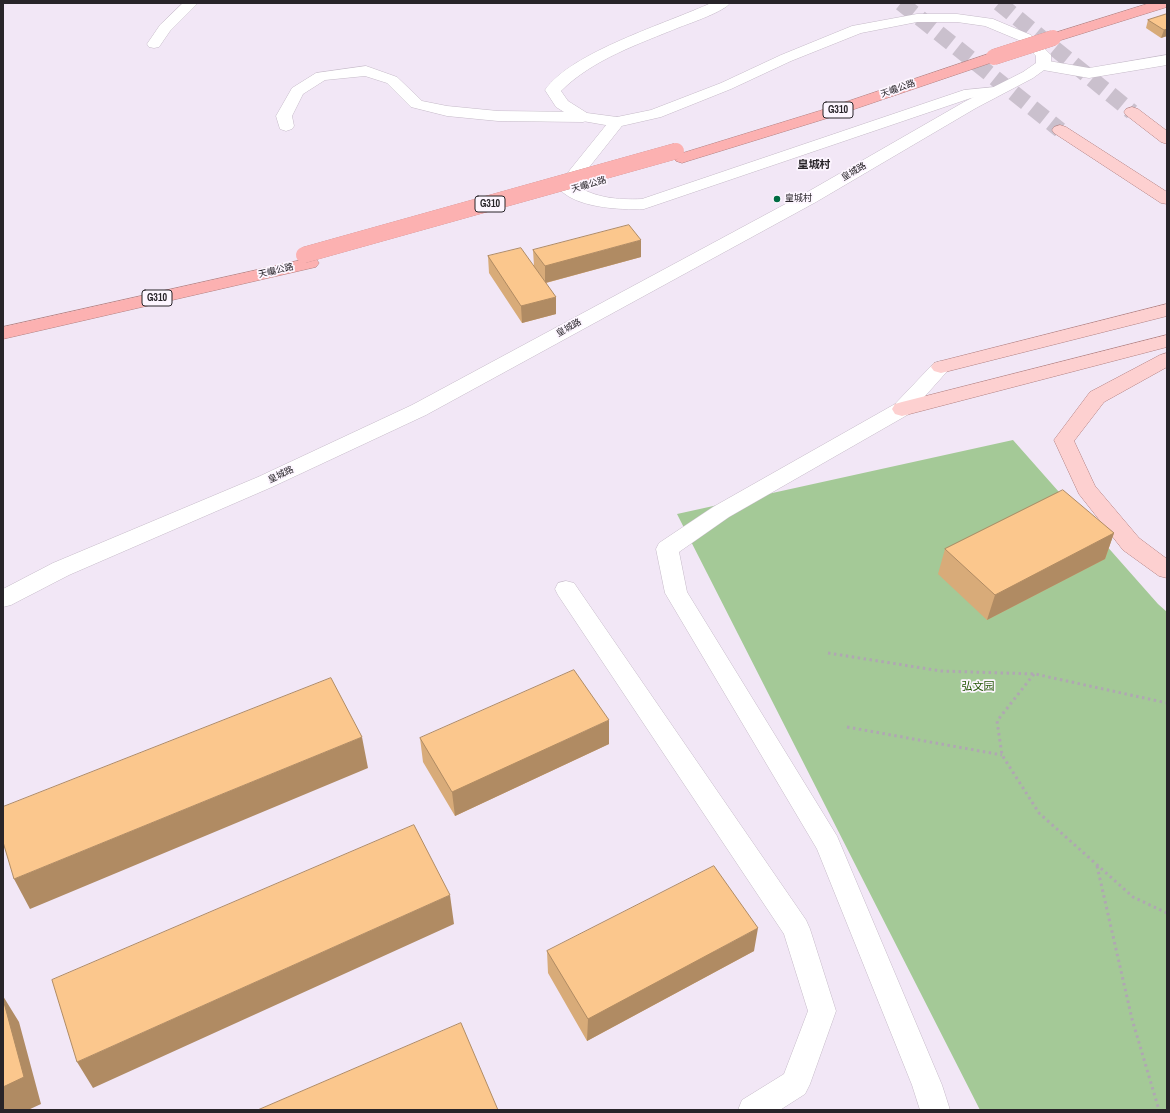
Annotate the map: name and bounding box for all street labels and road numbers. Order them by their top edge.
street label: 天巉公路 [879,78,917,100]
road number: G310 [823,102,853,118]
street label: 皇城路 [840,161,868,183]
street label: 天巉公路 [570,175,608,195]
road number: G310 [475,196,505,212]
street label: 天巉公路 [257,262,295,280]
road number: G310 [142,290,172,306]
street label: 皇城路 [555,317,583,339]
street label: 皇城路 [266,464,296,486]

